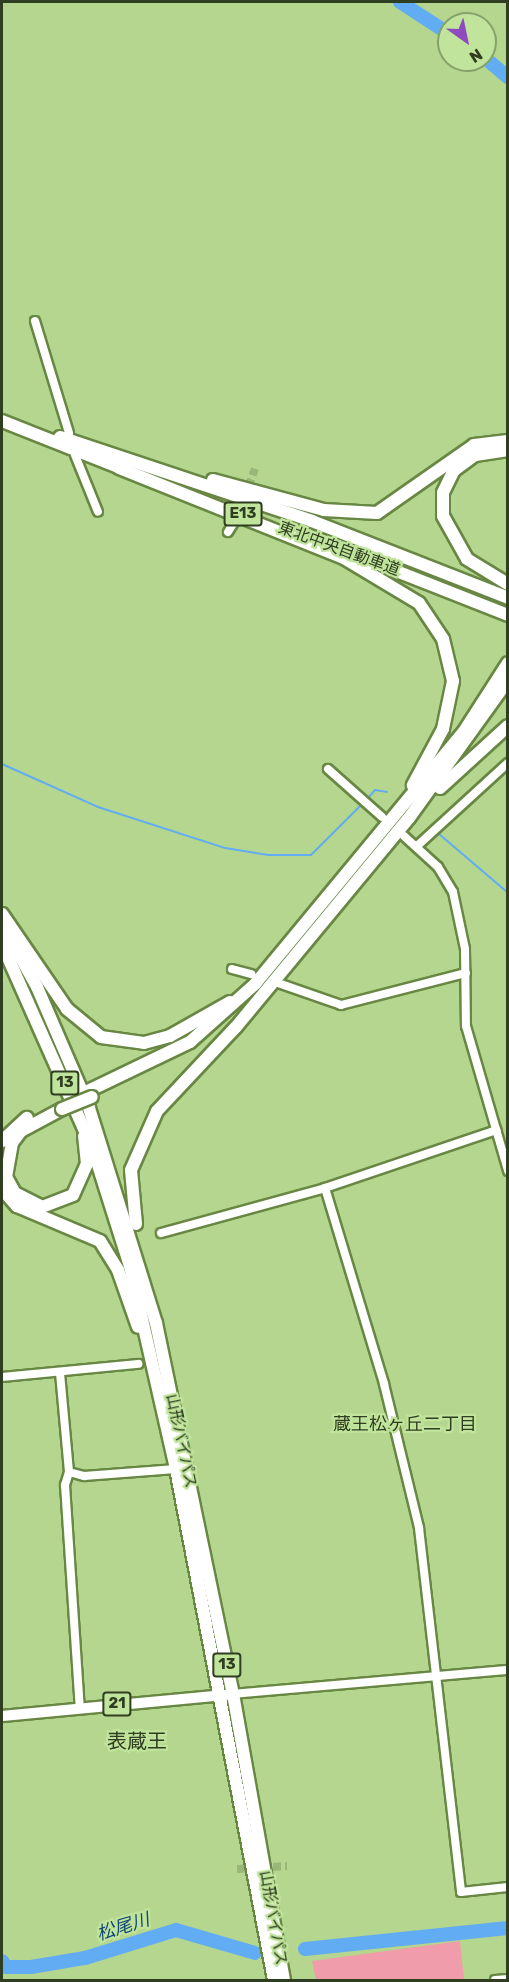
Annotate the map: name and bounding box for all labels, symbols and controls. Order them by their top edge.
north arrow [437,12,497,72]
text: N [466,45,486,67]
road number: E13 [224,502,262,526]
street label: 東北中央自動車道 [276,518,402,580]
road number: 13 [50,1071,80,1095]
street label: 山形バイパス [162,1392,200,1490]
district label: 蔵王松ヶ丘二丁目 [333,1413,477,1435]
road number: 13 [212,1653,242,1677]
road number: 21 [102,1692,132,1716]
district label: 表蔵王 [107,1729,167,1753]
street label: 山形バイパス [255,1869,291,1967]
water label: 松尾川 [94,1909,152,1945]

